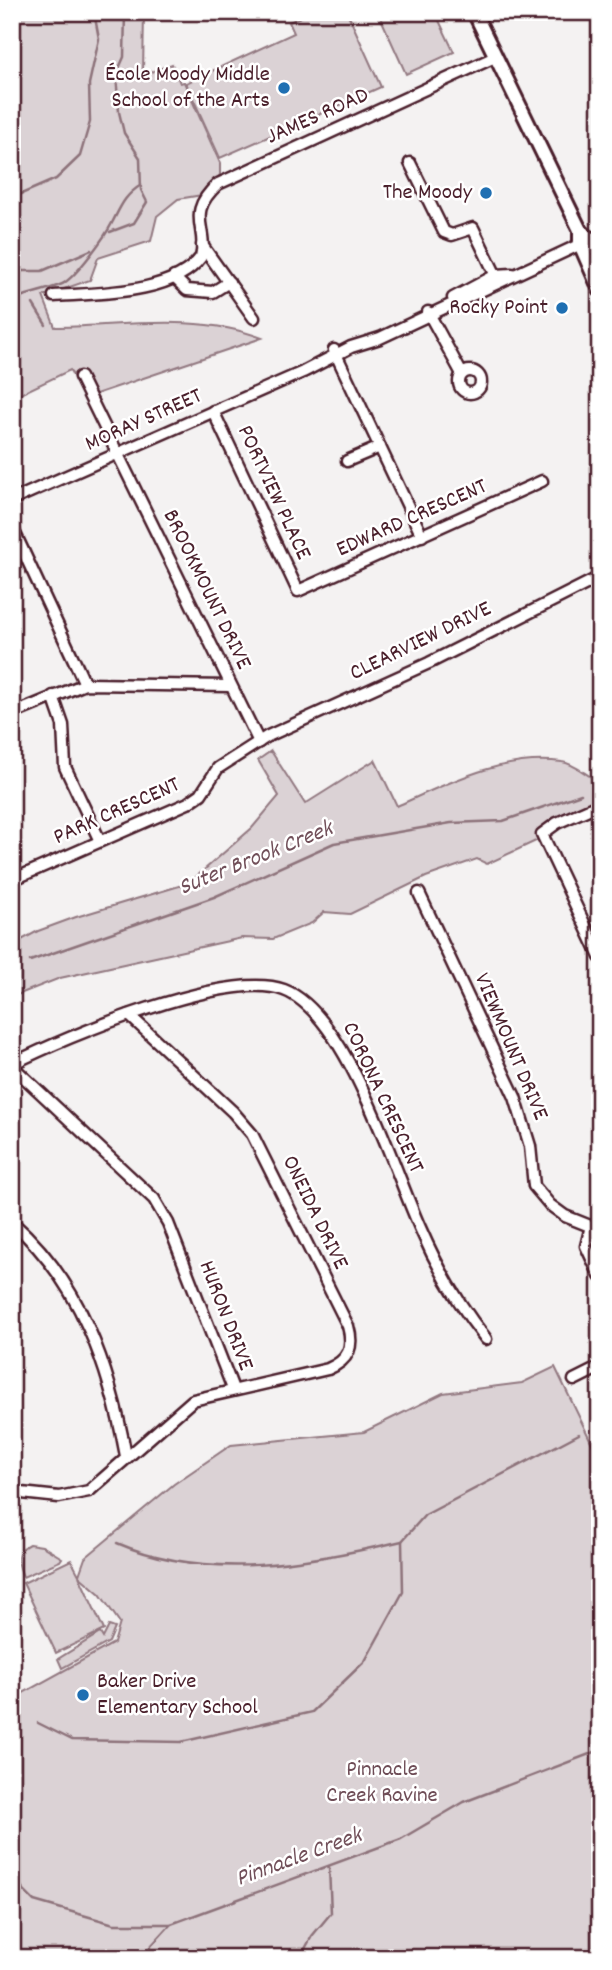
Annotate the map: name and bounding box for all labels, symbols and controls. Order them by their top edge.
place label: École Moody Middle School of the Arts [105,59,270,118]
street label: JAMES ROAD [261,80,375,154]
marker: École Moody Middle School of the Arts [276,80,292,96]
place label: The Moody [383,177,473,210]
marker: The Moody [478,185,494,201]
place label: Rocky Point [449,292,548,325]
marker: Rocky Point [554,300,570,316]
street label: MORAY STREET [80,381,208,461]
street label: PORTVIEW PLACE [227,420,319,566]
street label: EDWARD CRESCENT [331,471,493,567]
street label: BROOKMOUNT DRIVE [153,504,259,676]
street label: CLEARVIEW DRIVE [345,593,498,691]
street label: PARK CRESCENT [48,769,186,855]
water label: Suter Brook Creek [174,812,340,905]
street label: VIEWMOUNT DRIVE [464,968,556,1126]
street label: CORONA CRESCENT [332,1017,432,1179]
street label: ONEIDA DRIVE [272,1150,356,1276]
street label: HURON DRIVE [189,1256,261,1376]
place label: Baker Drive Elementary School [97,1666,258,1725]
marker: Baker Drive Elementary School [75,1687,91,1703]
park label: Pinnacle Creek Ravine [326,1754,438,1813]
water label: Pinnacle Creek [231,1819,369,1897]

